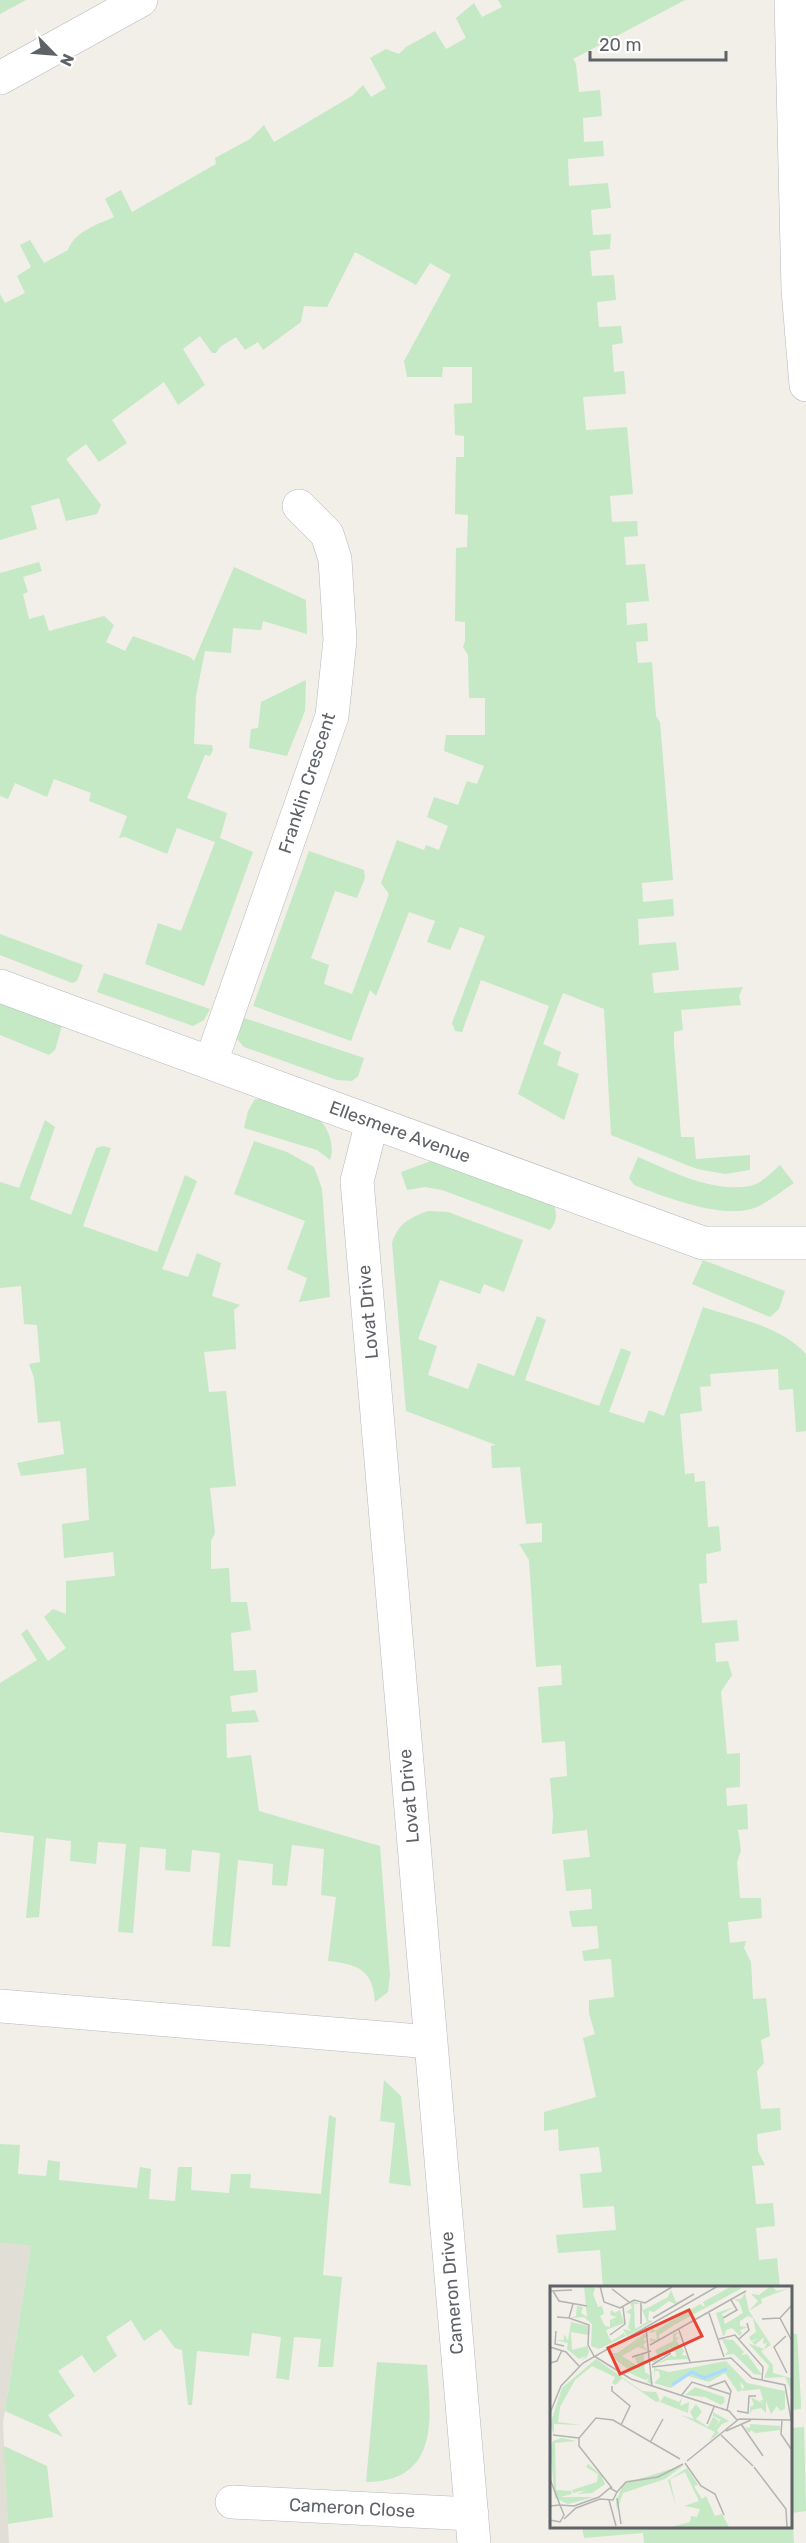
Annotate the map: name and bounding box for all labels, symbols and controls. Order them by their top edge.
north arrow [24,24,84,84]
scale bar [590,24,726,62]
text: 20 m [599,34,641,56]
text: N [56,51,78,69]
street label: Franklin Crescent [274,710,340,856]
street label: Ellesmere Avenue [326,1096,474,1168]
street label: Lovat Drive [353,1264,383,1360]
street label: Lovat Drive [394,1748,424,1844]
street label: Cameron Drive [436,2230,468,2356]
inset map [550,2286,791,2528]
street label: Cameron Close [288,2494,416,2522]

